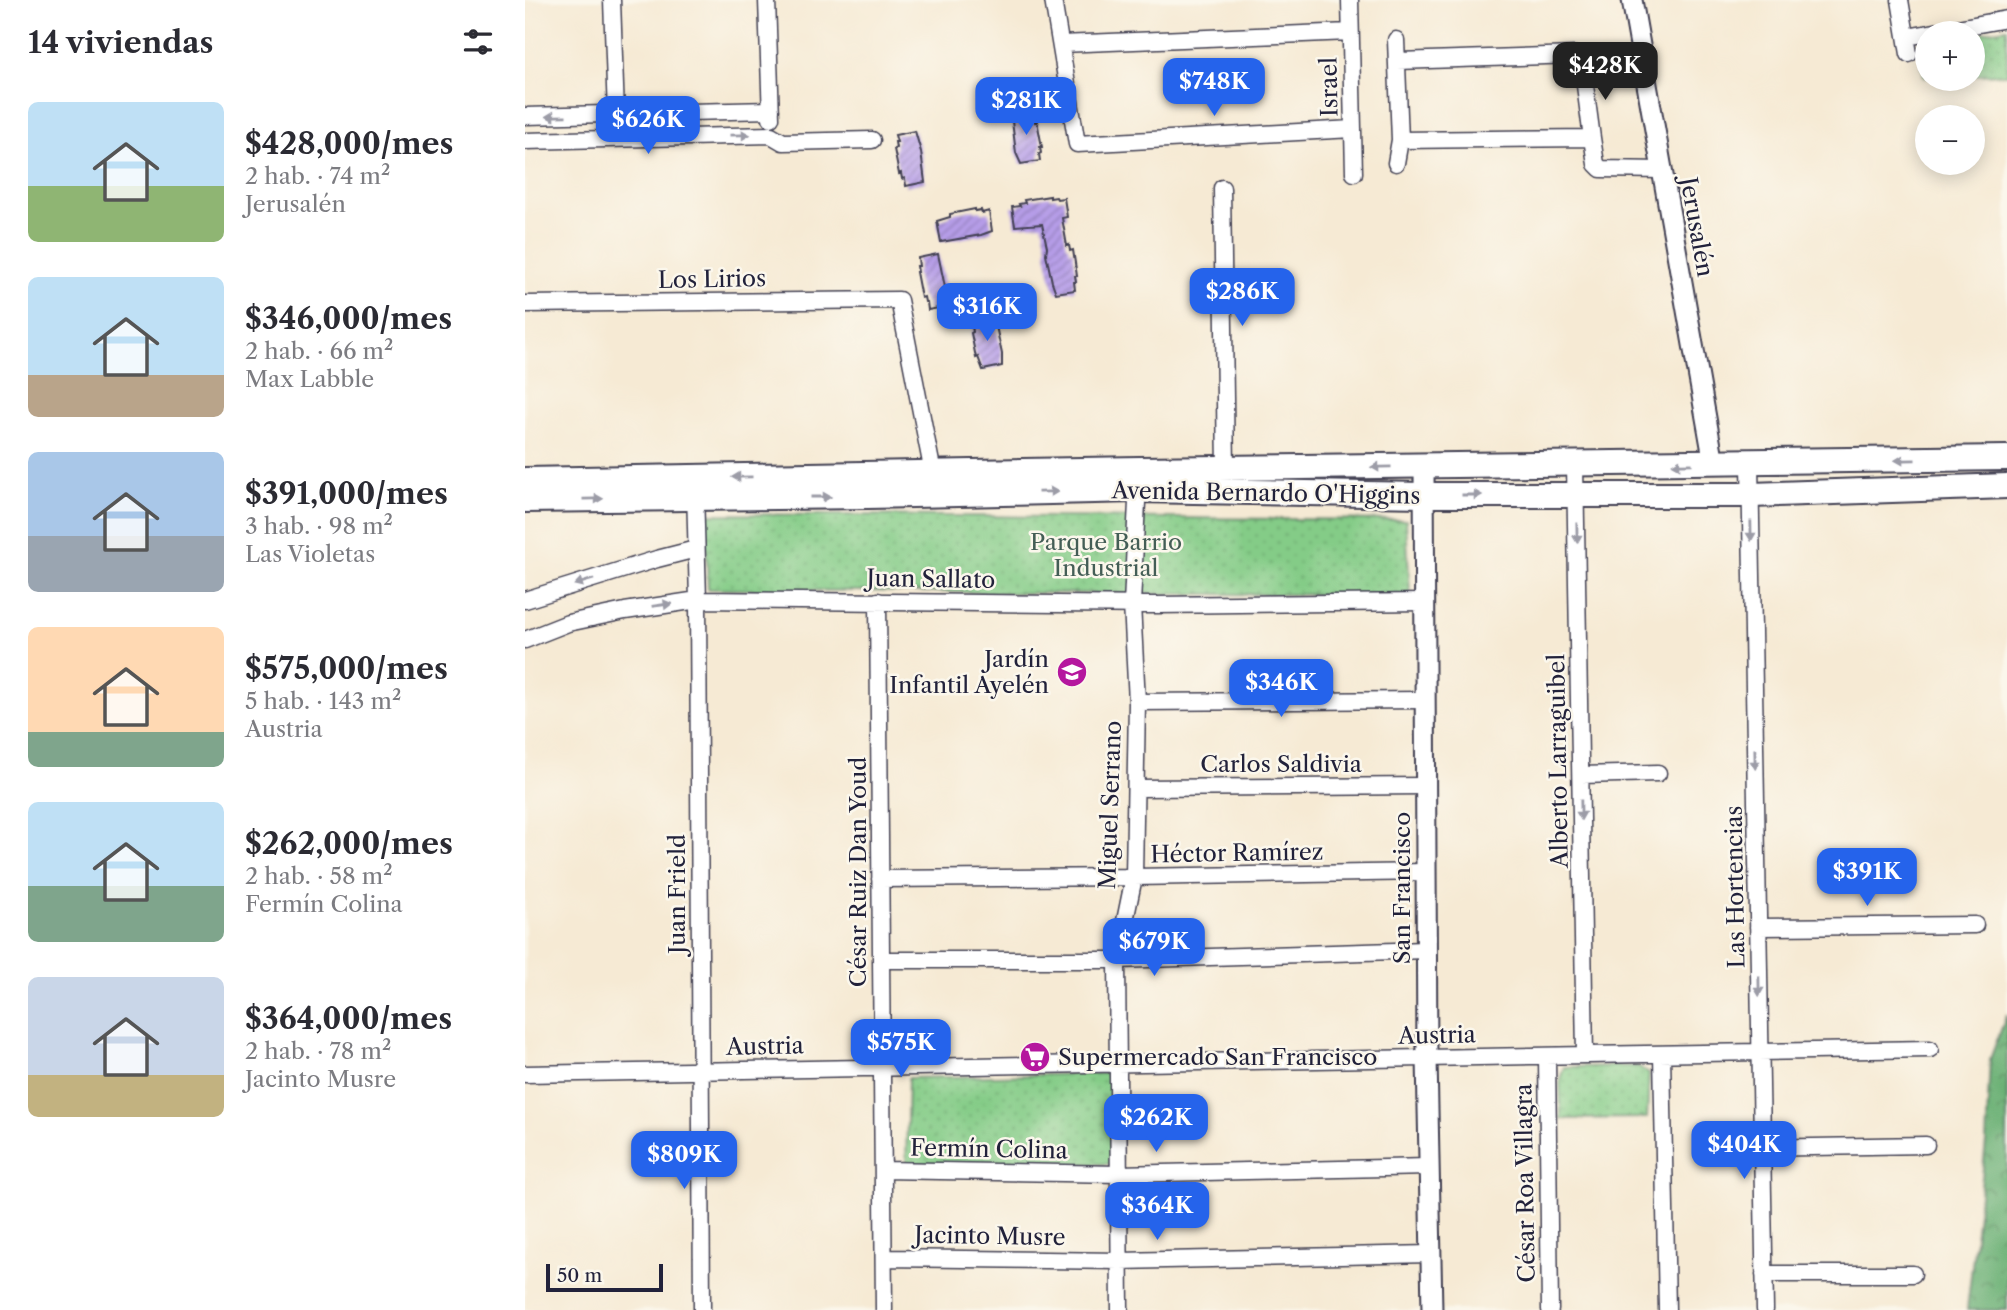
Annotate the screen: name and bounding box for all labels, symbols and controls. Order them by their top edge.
map controls [1915,21,1985,175]
button: + [1915,21,1985,91]
icon: filters [459,23,497,61]
text: 14 viviendas [28,24,214,61]
pin: $428K [1556,42,1654,102]
text: $428K [1569,51,1641,79]
street label: Israel [1314,57,1344,117]
pin: $748K [1165,58,1263,118]
text: $748K [1179,67,1249,95]
pin: $281K [977,78,1075,137]
text: $281K [991,86,1061,114]
pin: $626K [599,96,697,156]
text: $626K [612,105,684,133]
button: − [1915,105,1985,175]
one-way arrow [545,110,567,121]
text: $428,000/mes [245,125,453,162]
icon: home [84,130,168,214]
one-way arrow [729,130,751,141]
text: 2 hab. · 74 m² [245,162,390,190]
street label: Jerusalén [1674,172,1720,279]
text: Jerusalén [245,190,346,218]
street label: Los Lirios [658,264,766,294]
pin: $286K [1193,268,1291,328]
text: $286K [1206,277,1278,305]
pin: $316K [938,284,1036,343]
text: $316K [953,292,1021,320]
text: $346,000/mes [245,300,452,337]
icon: home [84,305,168,389]
text: 2 hab. · 66 m² [245,337,393,365]
text: Max Labble [245,365,374,393]
one-way arrow [1894,454,1916,466]
one-way arrow [1671,458,1693,470]
one-way arrow [1370,461,1392,473]
one-way arrow [731,471,753,483]
text: $391,000/mes [245,475,448,512]
street label: Avenida Bernardo O'Higgins [1110,476,1421,510]
icon: home [84,480,168,564]
one-way arrow [1037,486,1059,498]
one-way arrow [1461,489,1483,500]
one-way arrow [810,491,832,503]
one-way arrow [582,493,604,505]
text: 3 hab. · 98 m² [245,512,393,540]
one-way arrow [1746,521,1757,543]
one-way arrow [1571,523,1583,545]
park label: Parque Barrio Industrial [1030,528,1182,582]
text: Las Violetas [245,540,375,568]
street label: Juan Sallato [863,564,996,594]
one-way arrow [573,578,594,588]
one-way arrow [651,600,673,611]
place label: Jardín Infantil Ayelén [889,645,1049,699]
text: $575,000/mes [245,650,448,687]
street label: Alberto Larraguibel [1542,654,1574,869]
icon: home [84,655,168,739]
school or university icon: Jardín Infantil Ayelén [1055,655,1089,689]
pin: $346K [1232,660,1330,719]
text: $346K [1245,668,1317,696]
text: 5 hab. · 143 m² [245,687,401,715]
text: Austria [245,715,323,743]
street label: Miguel Serrano [1093,720,1127,890]
one-way arrow [1750,748,1761,770]
street label: Carlos Saldivia [1200,750,1363,778]
street label: César Ruiz Dan Youd [844,757,872,987]
one-way arrow [1575,799,1587,821]
street label: Las Hortencias [1720,805,1750,969]
street label: San Francisco [1388,812,1416,964]
text: $262,000/mes [245,825,453,862]
icon: home [84,830,168,914]
street label: Juan Frield [663,834,691,957]
street label: Héctor Ramírez [1150,837,1324,869]
pin: $391K [1818,848,1916,908]
text: $391K [1833,857,1901,885]
text: 2 hab. · 58 m² [245,862,393,890]
text: Fermín Colina [245,890,403,918]
pin: $679K [1105,918,1203,978]
text: $679K [1119,927,1189,955]
one-way arrow [1753,975,1765,997]
text: $364,000/mes [245,1000,452,1037]
icon: home [84,1005,168,1089]
pin: $575K [852,1020,950,1079]
street label: Austria [1397,1020,1477,1050]
text: $575K [867,1028,935,1056]
street label: Austria [725,1031,805,1061]
text: 2 hab. · 78 m² [245,1037,391,1065]
supermarket icon: Supermercado San Francisco [1018,1040,1052,1074]
place label: Supermercado San Francisco [1058,1043,1377,1071]
text: Jacinto Musre [245,1065,396,1093]
street label: César Roa Villagra [1509,1082,1541,1283]
pin: $262K [1107,1094,1205,1154]
text: $262K [1120,1103,1192,1131]
pin: $404K [1695,1122,1793,1181]
text: $404K [1707,1130,1781,1158]
pin: $809K [635,1132,733,1191]
street label: Fermín Colina [910,1134,1069,1164]
text: $809K [647,1140,721,1168]
pin: $364K [1108,1182,1206,1242]
text: $364K [1121,1191,1193,1219]
street label: Jacinto Musre [911,1221,1066,1251]
scale bar [546,1261,663,1293]
text: 50 m [557,1264,602,1287]

